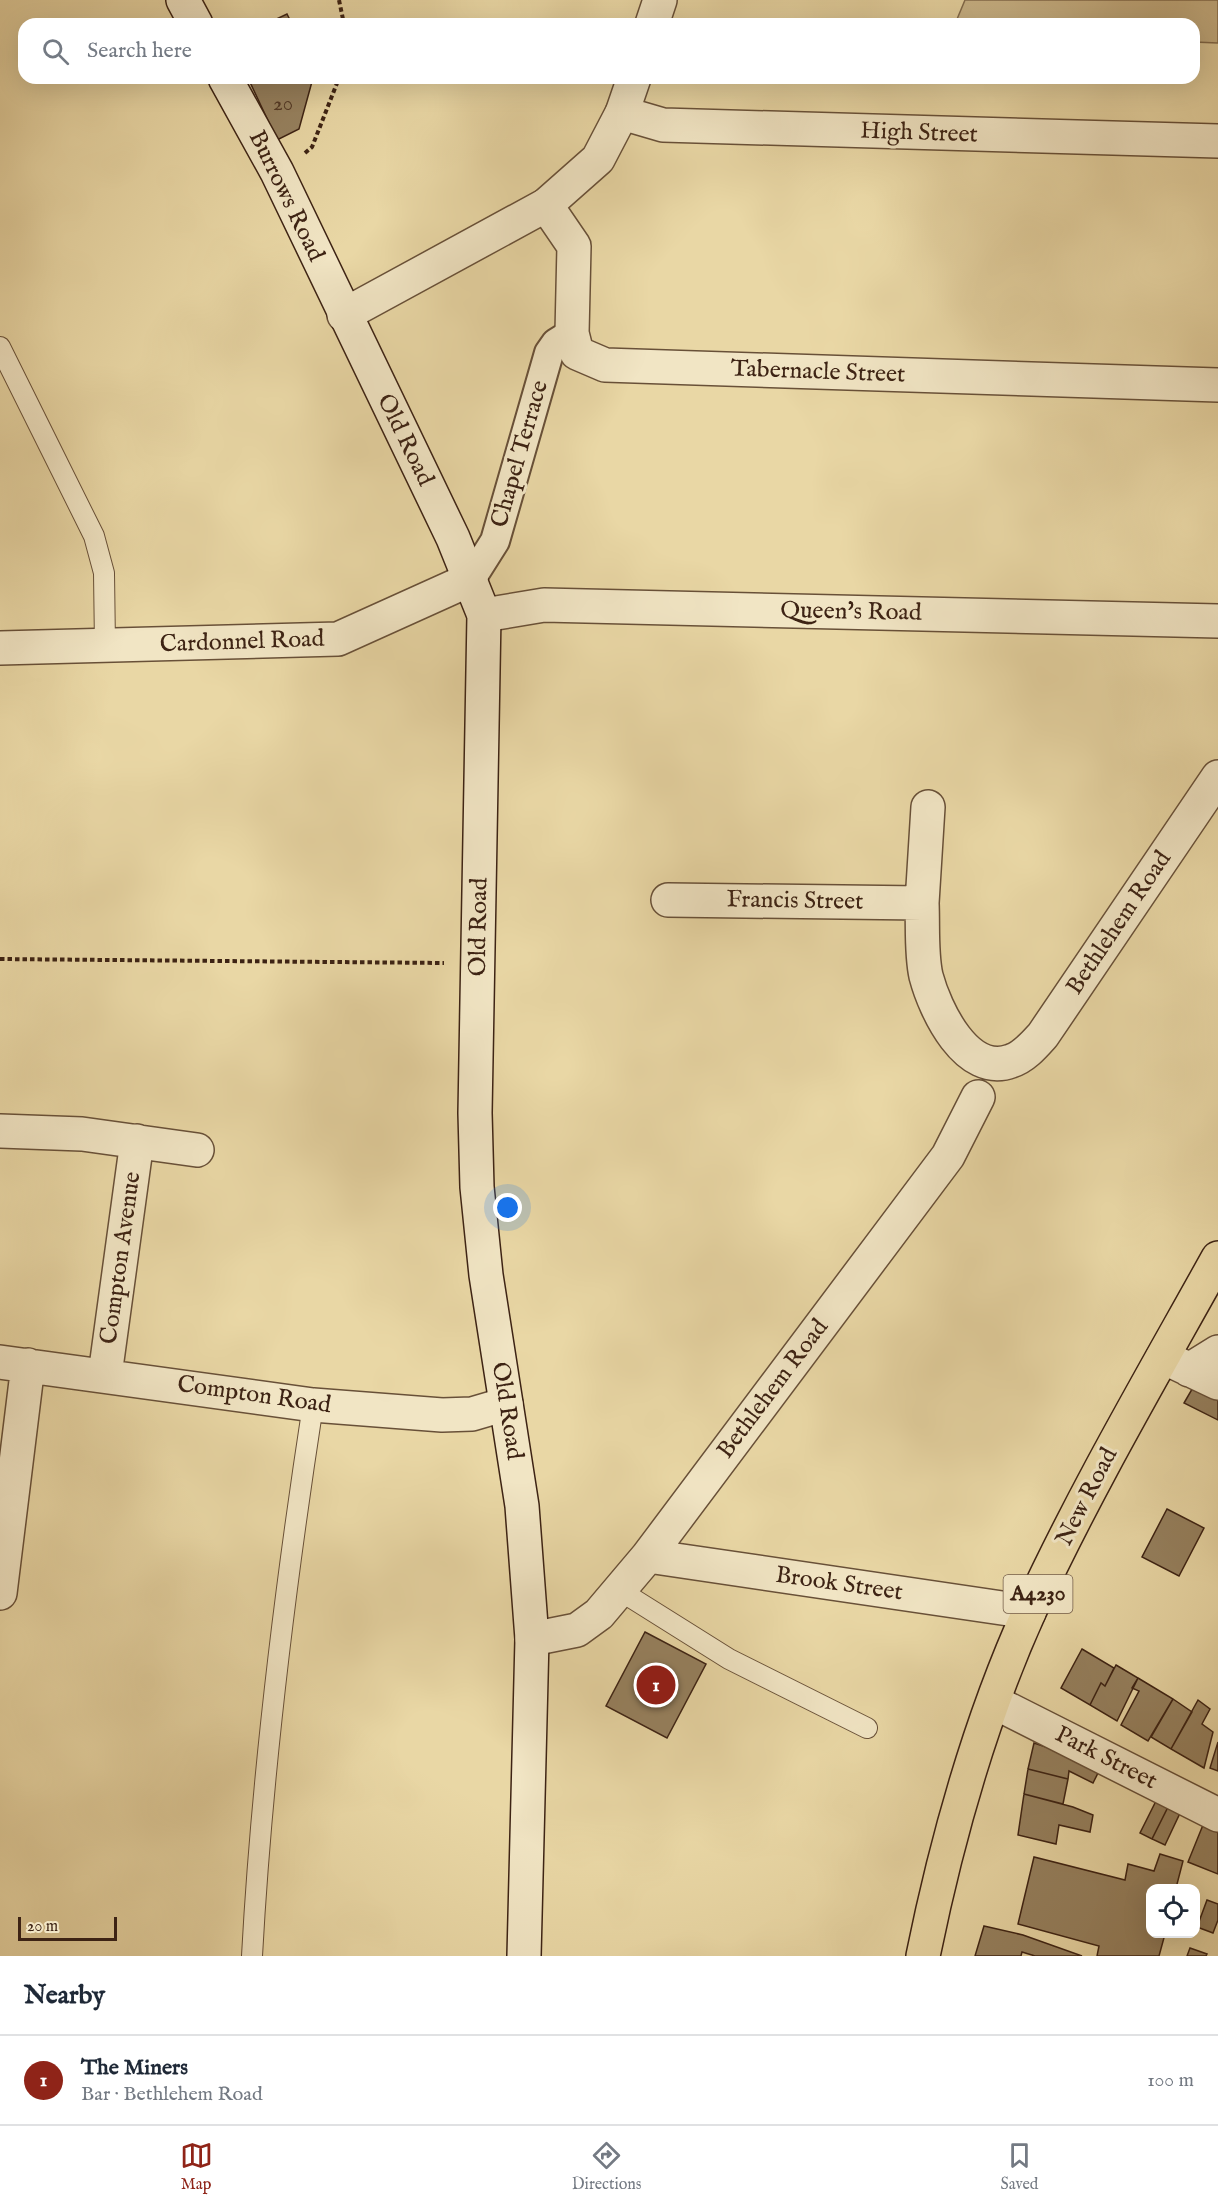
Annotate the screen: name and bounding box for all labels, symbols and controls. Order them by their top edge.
search box [18,18,1200,84]
icon: search [39,35,72,68]
text: Search here [87,37,192,65]
house number: 20 [273,91,293,118]
street label: High Street [860,115,978,151]
street label: Burrows Road [241,125,331,267]
street label: Tabernacle Street [730,353,906,391]
street label: Chapel Terrace [484,377,556,531]
street label: Old Road [369,389,441,491]
street label: Queen's Road [780,595,922,629]
street label: Cardonnel Road [159,624,325,660]
street label: Bethlehem Road [1059,845,1179,1001]
street label: Old Road [463,877,495,977]
street label: Francis Street [726,884,864,918]
street label: Compton Avenue [94,1170,148,1346]
your location [493,1193,522,1222]
street label: Bethlehem Road [710,1313,836,1465]
street label: Old Road [484,1360,530,1462]
street label: Compton Road [175,1369,333,1421]
street label: New Road [1049,1442,1125,1551]
street label: Brook Street [773,1560,905,1608]
road number: A4230 [1004,1575,1072,1613]
pin: 1 [636,1662,676,1708]
street label: Park Street [1050,1719,1162,1797]
map controls [1146,1884,1200,1938]
button: locate [1146,1884,1200,1938]
scale bar [18,1914,117,1942]
text: 20 m [27,1917,58,1937]
text: Nearby [24,1979,105,2012]
text: The Miners [81,2054,188,2082]
text: 1 [40,2068,47,2093]
text: 100 m [1147,2068,1194,2093]
text: Bar · Bethlehem Road [81,2082,263,2107]
tab: Map [180,2139,213,2195]
tab: Directions [572,2139,641,2195]
tab: Saved [1001,2139,1038,2195]

